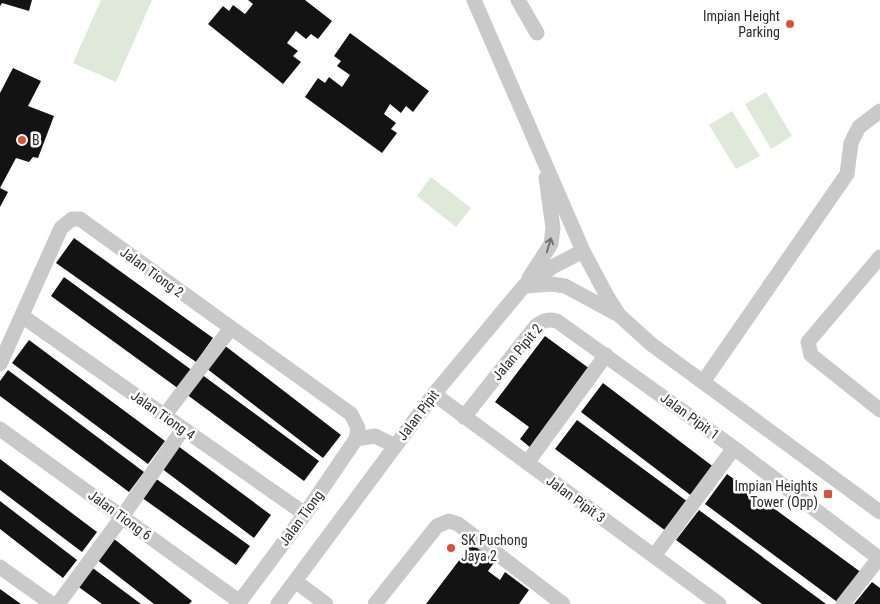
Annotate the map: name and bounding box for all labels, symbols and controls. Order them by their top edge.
place label: Impian Height Parking [703,8,780,40]
marker: Impian Height Parking [784,18,796,30]
place label: B [32,132,40,148]
marker: B [16,134,28,146]
one-way arrow [545,237,555,253]
street label: Jalan Tiong 2 [117,244,187,300]
street label: Jalan Pipit 2 [489,320,545,383]
street label: Jalan Tiong 4 [128,387,198,443]
street label: Jalan Pipit [394,387,442,443]
street label: Jalan Pipit 1 [657,389,723,443]
street label: Jalan Pipit 3 [543,472,609,526]
place label: Impian Heights Tower (Opp) [734,478,818,511]
street label: Jalan Tiong 6 [85,487,155,543]
street label: Jalan Tiong [276,487,326,549]
marker: Impian Heights Tower (Opp) [822,488,834,500]
place label: SK Puchong Jaya 2 [461,532,528,564]
marker: SK Puchong Jaya 2 [445,542,457,554]

